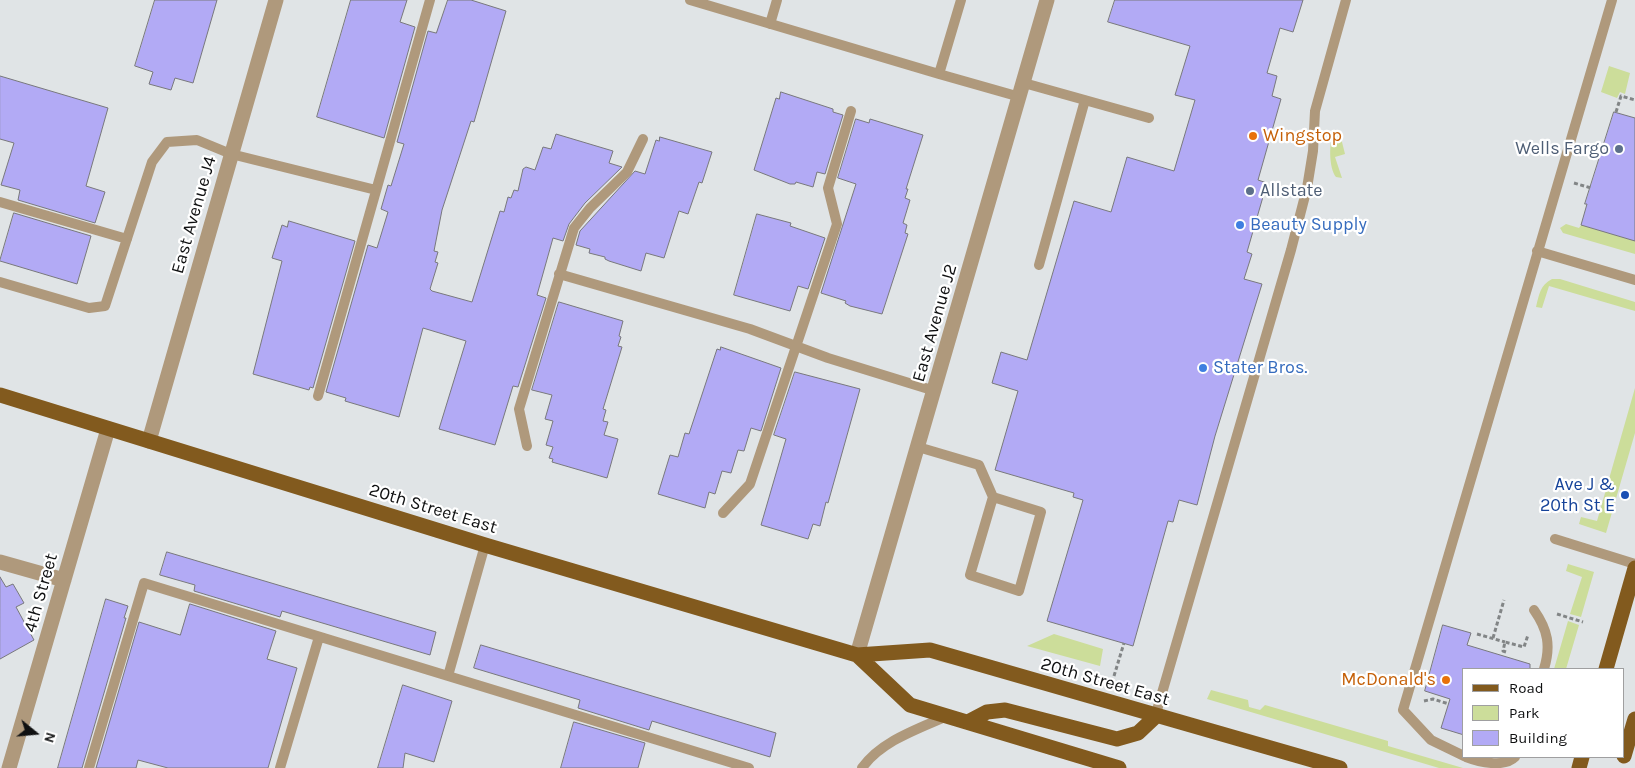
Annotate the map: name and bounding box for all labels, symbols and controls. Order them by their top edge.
place label: Wingstop [1263,125,1342,147]
marker: Wingstop [1247,130,1259,142]
place label: Wells Fargo [1515,138,1609,160]
marker: Wells Fargo [1613,143,1625,155]
street label: East Avenue J4 [167,154,221,276]
place label: Allstate [1260,180,1323,202]
marker: Allstate [1244,185,1256,197]
place label: Beauty Supply [1250,214,1367,236]
marker: Beauty Supply [1234,219,1246,231]
street label: East Avenue J2 [908,262,962,384]
place label: Stater Bros. [1213,357,1308,379]
marker: Stater Bros. [1197,362,1209,374]
place label: Ave J & 20th St E [1540,474,1615,516]
street label: 20th Street East [366,479,500,539]
marker: Ave J & 20th St E [1619,489,1631,501]
street label: 4th Street [19,551,63,635]
street label: 20th Street East [1038,653,1172,711]
legend [1462,668,1625,758]
place label: McDonald's [1341,669,1436,691]
marker: McDonald's [1440,674,1452,686]
text: Road [1509,679,1544,697]
text: Park [1509,704,1539,722]
north arrow [10,708,60,758]
text: Building [1509,729,1567,747]
text: N [40,730,59,745]

